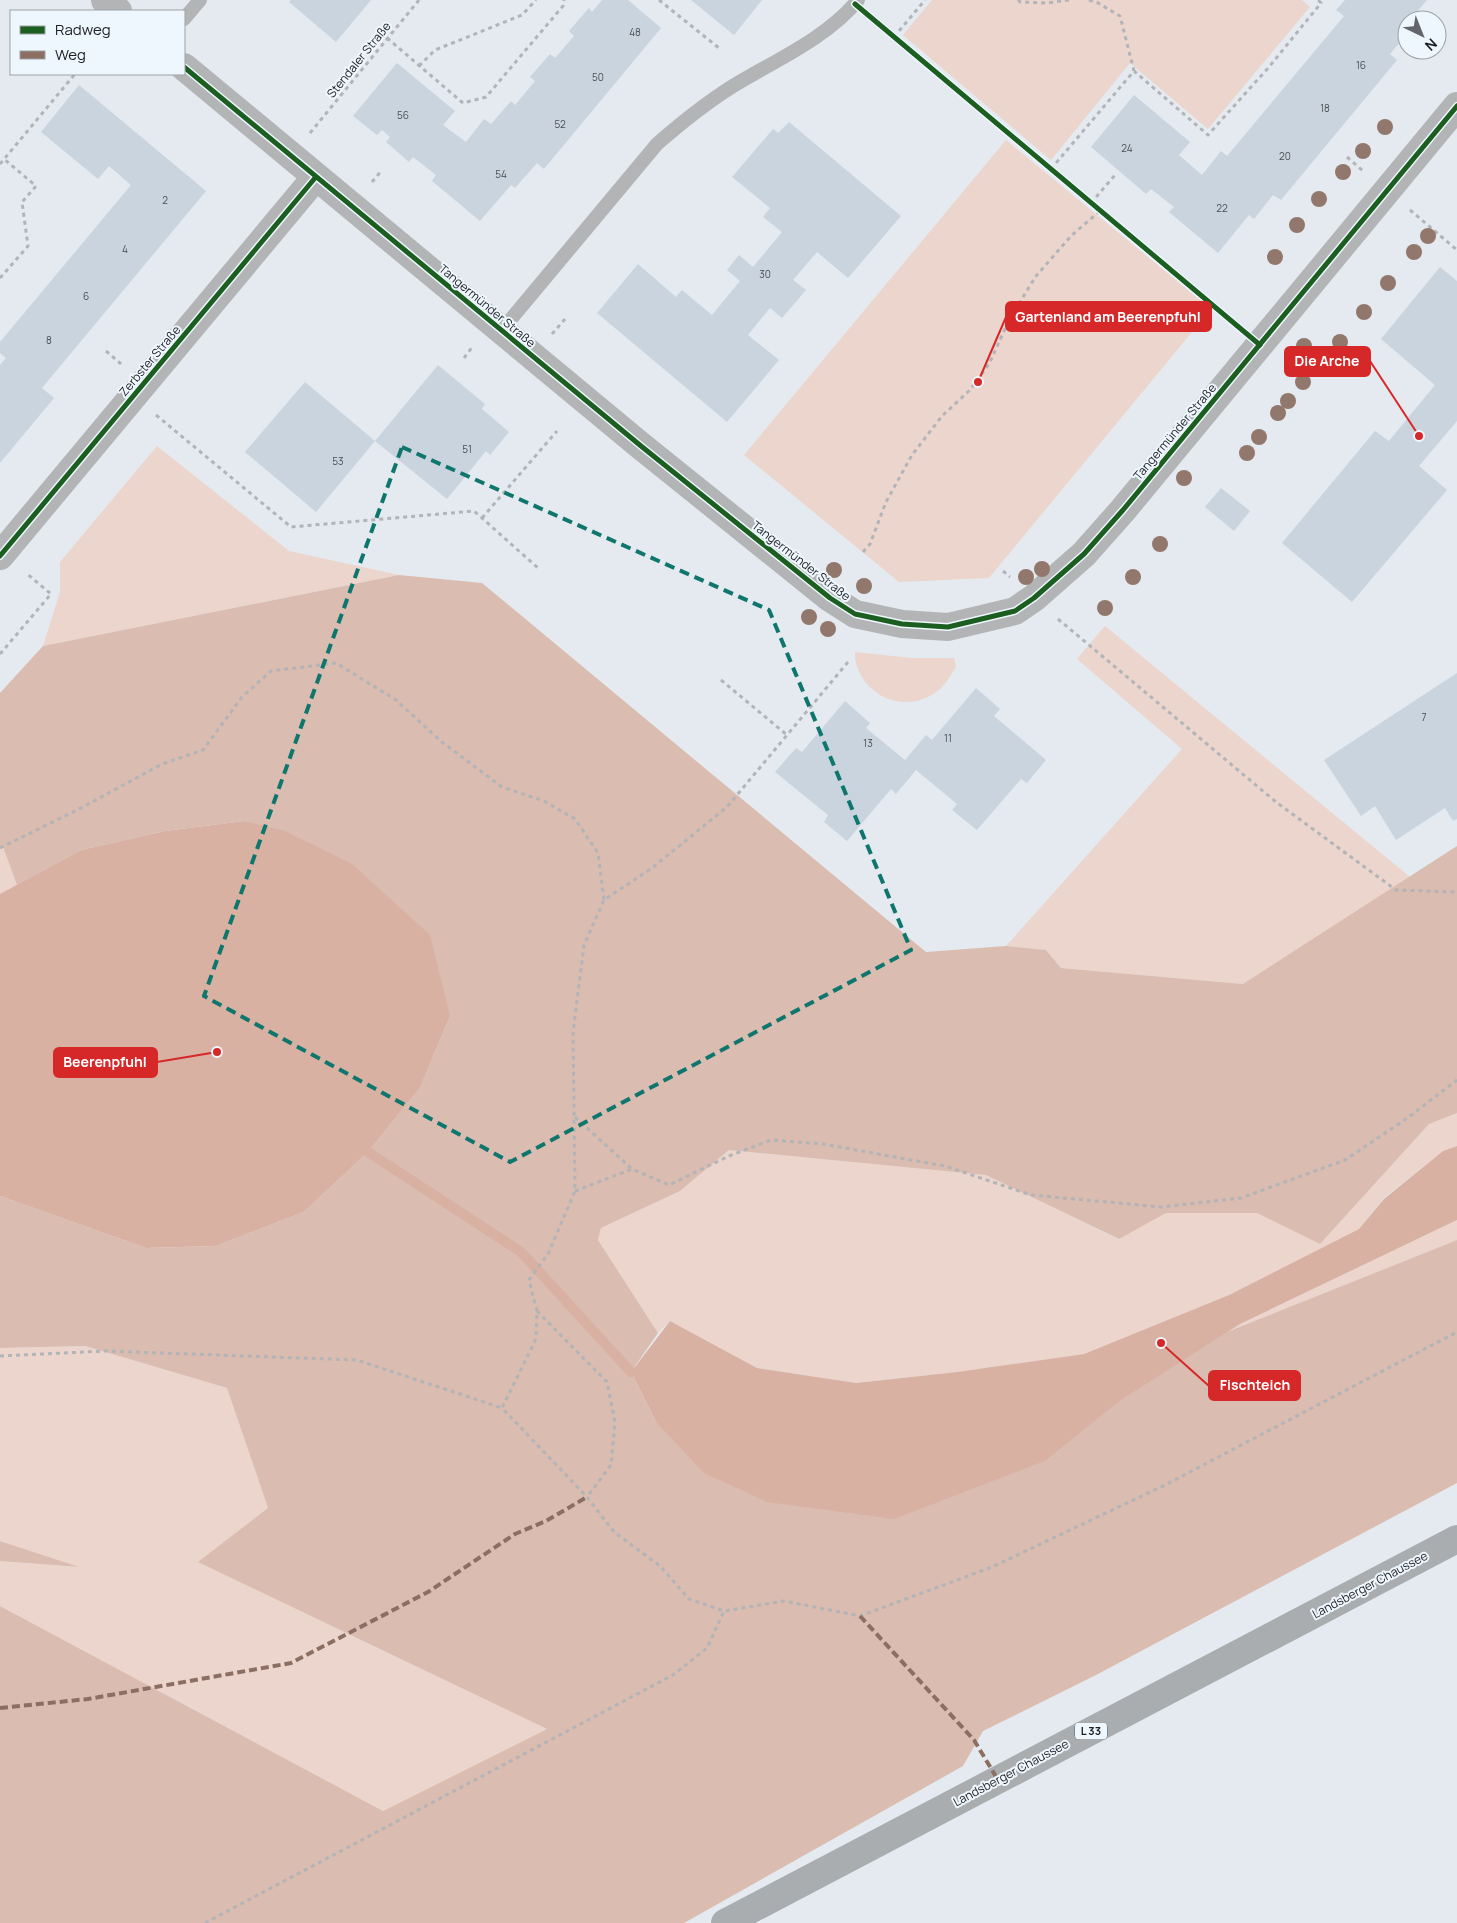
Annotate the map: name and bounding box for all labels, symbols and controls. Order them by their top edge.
legend [10,10,185,75]
north arrow [1397,10,1447,60]
street label: Stendaler Straße [323,18,395,101]
text: Radweg [55,19,111,40]
house number: 48 [629,25,641,39]
text: N [1421,34,1441,55]
text: Weg [55,44,86,65]
house number: 16 [1356,58,1366,72]
house number: 50 [592,70,604,84]
house number: 18 [1320,101,1330,115]
house number: 56 [397,108,409,122]
house number: 52 [554,117,566,131]
house number: 24 [1121,141,1133,155]
house number: 20 [1279,149,1291,163]
house number: 54 [495,167,507,181]
house number: 2 [162,193,168,207]
house number: 22 [1216,201,1228,215]
house number: 4 [122,242,128,256]
street label: Tangermünder Straße [436,260,539,351]
house number: 30 [759,267,771,281]
house number: 6 [83,289,89,303]
callout: Gartenland am Beerenpfuhl [1006,302,1211,331]
text: Gartenland am Beerenpfuhl [1015,307,1201,326]
street label: Zerbster Straße [115,322,184,400]
house number: 8 [46,333,52,347]
callout: Die Arche [1285,347,1370,376]
text: Die Arche [1294,351,1360,370]
street label: Tangermünder Straße [1129,380,1220,483]
house number: 51 [462,442,472,456]
house number: 53 [332,454,344,468]
street label: Tangermünder Straße [748,517,854,605]
house number: 7 [1421,710,1427,724]
house number: 11 [944,731,952,745]
house number: 13 [863,736,873,750]
callout: Beerenpfuhl [54,1048,157,1077]
text: Beerenpfuhl [63,1052,147,1071]
callout: Fischteich [1209,1371,1300,1400]
text: Fischteich [1220,1375,1290,1394]
street label: Landsberger Chaussee [1309,1547,1430,1622]
road number: L 33 [1075,1722,1107,1740]
street label: Landsberger Chaussee [950,1735,1071,1810]

